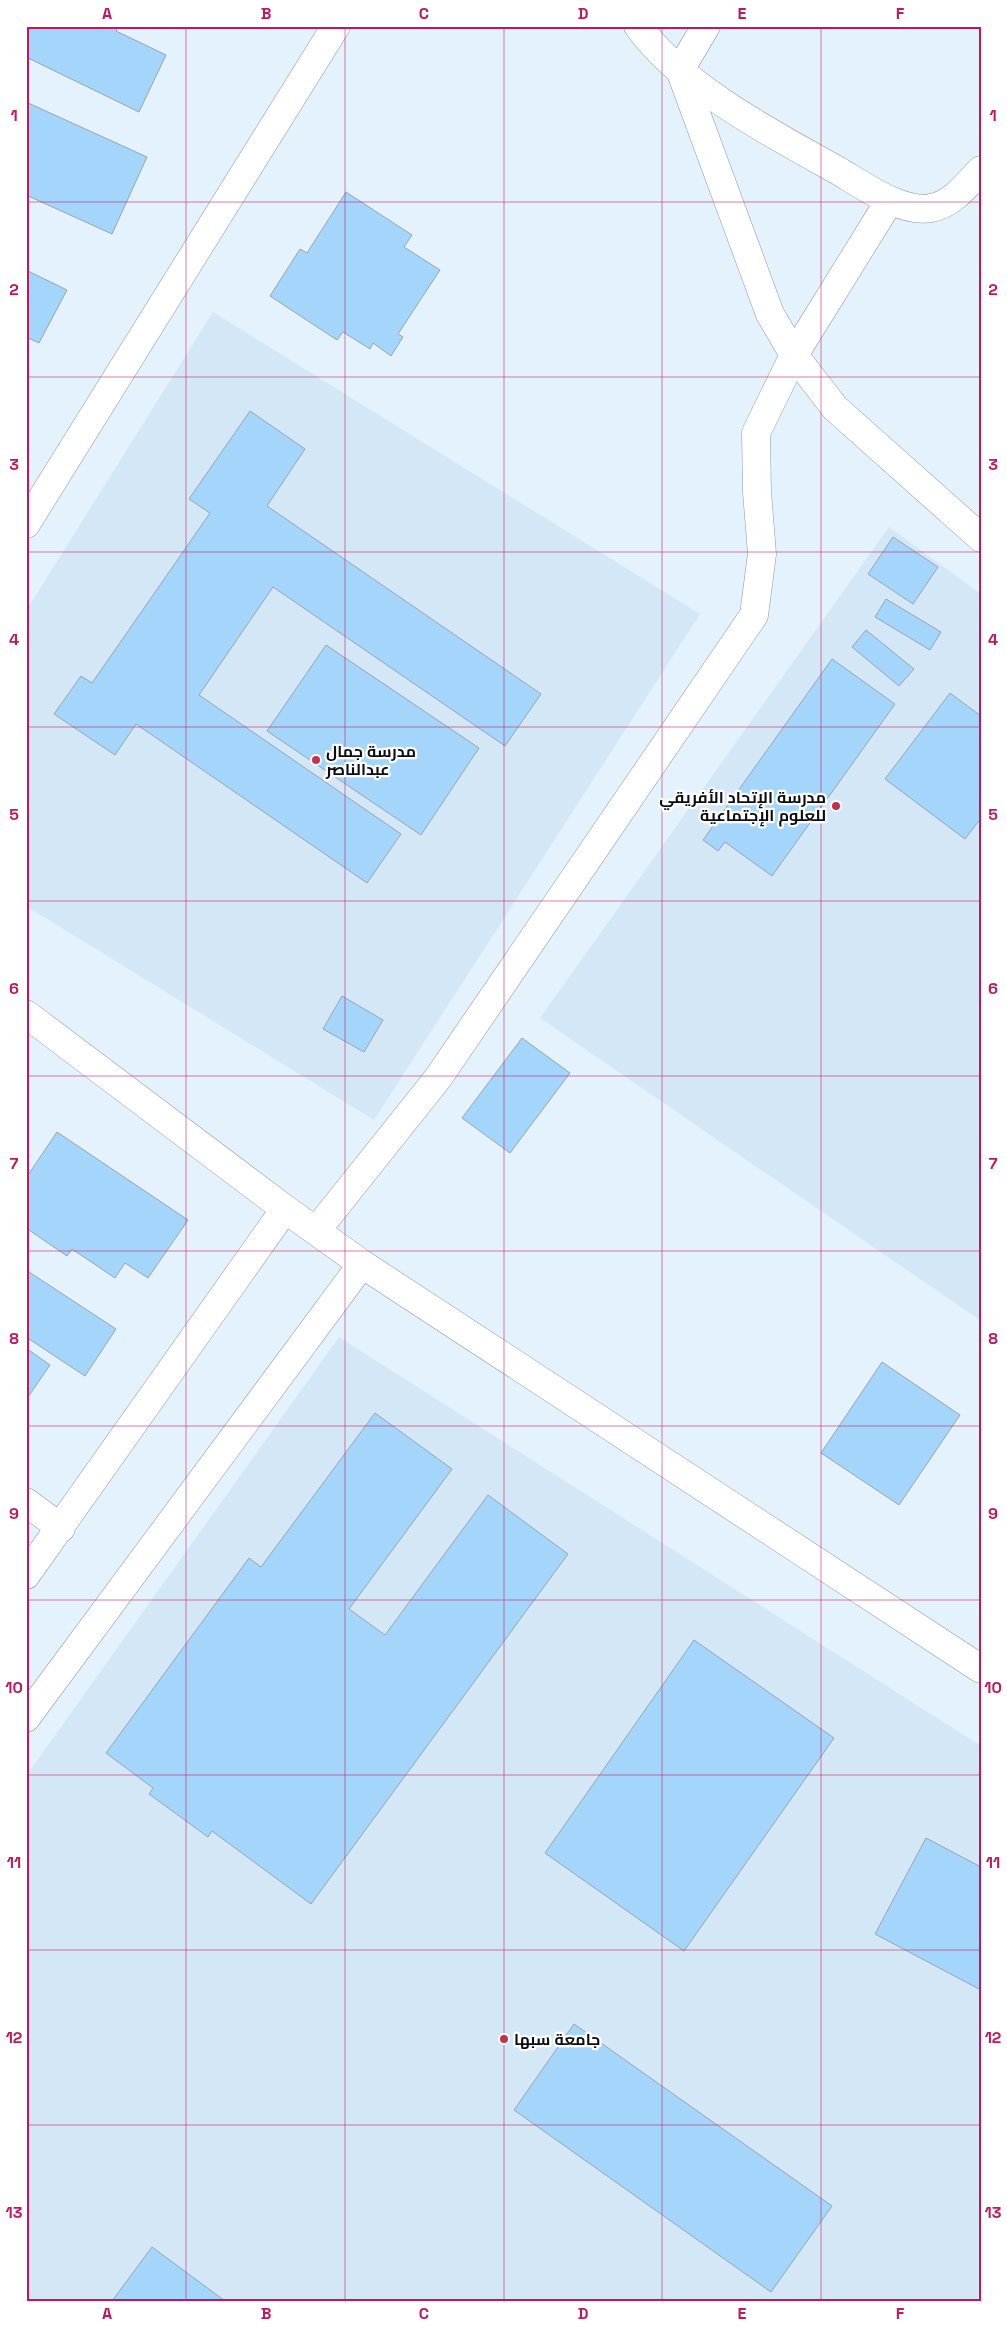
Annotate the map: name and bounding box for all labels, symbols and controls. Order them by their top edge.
text: A [102,3,112,24]
text: B [261,3,271,24]
text: C [419,3,429,24]
text: D [578,3,588,24]
text: E [738,3,747,24]
text: F [896,3,905,24]
text: 1 [10,105,18,126]
text: 1 [989,105,997,126]
text: 2 [9,279,19,300]
text: 2 [988,279,998,300]
text: 3 [9,454,19,475]
text: 3 [988,454,998,475]
text: 4 [9,629,19,650]
text: 4 [988,629,998,650]
place label: مدرسة جمال عبدالناصر [325,741,416,780]
marker: مدرسة جمال عبدالناصر [310,754,322,766]
place label: مدرسة الإتحاد الأفريقي للعلوم الإجتماعية [659,787,826,827]
marker: مدرسة الإتحاد الأفريقي للعلوم الإجتماعية [830,800,842,812]
text: 5 [9,804,19,825]
text: 5 [988,804,998,825]
text: 6 [9,978,19,999]
text: 6 [988,978,998,999]
text: 7 [10,1153,19,1174]
text: 7 [989,1153,998,1174]
text: 8 [9,1328,19,1349]
text: 8 [988,1328,998,1349]
text: 9 [9,1503,19,1524]
text: 9 [988,1503,998,1524]
text: 10 [5,1677,23,1698]
text: 10 [984,1677,1002,1698]
text: 11 [7,1852,21,1873]
text: 11 [986,1852,1000,1873]
text: 12 [6,2027,22,2048]
text: 12 [985,2027,1001,2048]
place label: جامعة سبها [514,2029,600,2050]
marker: جامعة سبها [498,2033,510,2045]
text: 13 [6,2202,23,2223]
text: 13 [985,2202,1002,2223]
text: A [102,2303,112,2324]
text: B [261,2303,271,2324]
text: C [419,2303,429,2324]
text: D [578,2303,588,2324]
text: E [738,2303,747,2324]
text: F [896,2303,905,2324]

